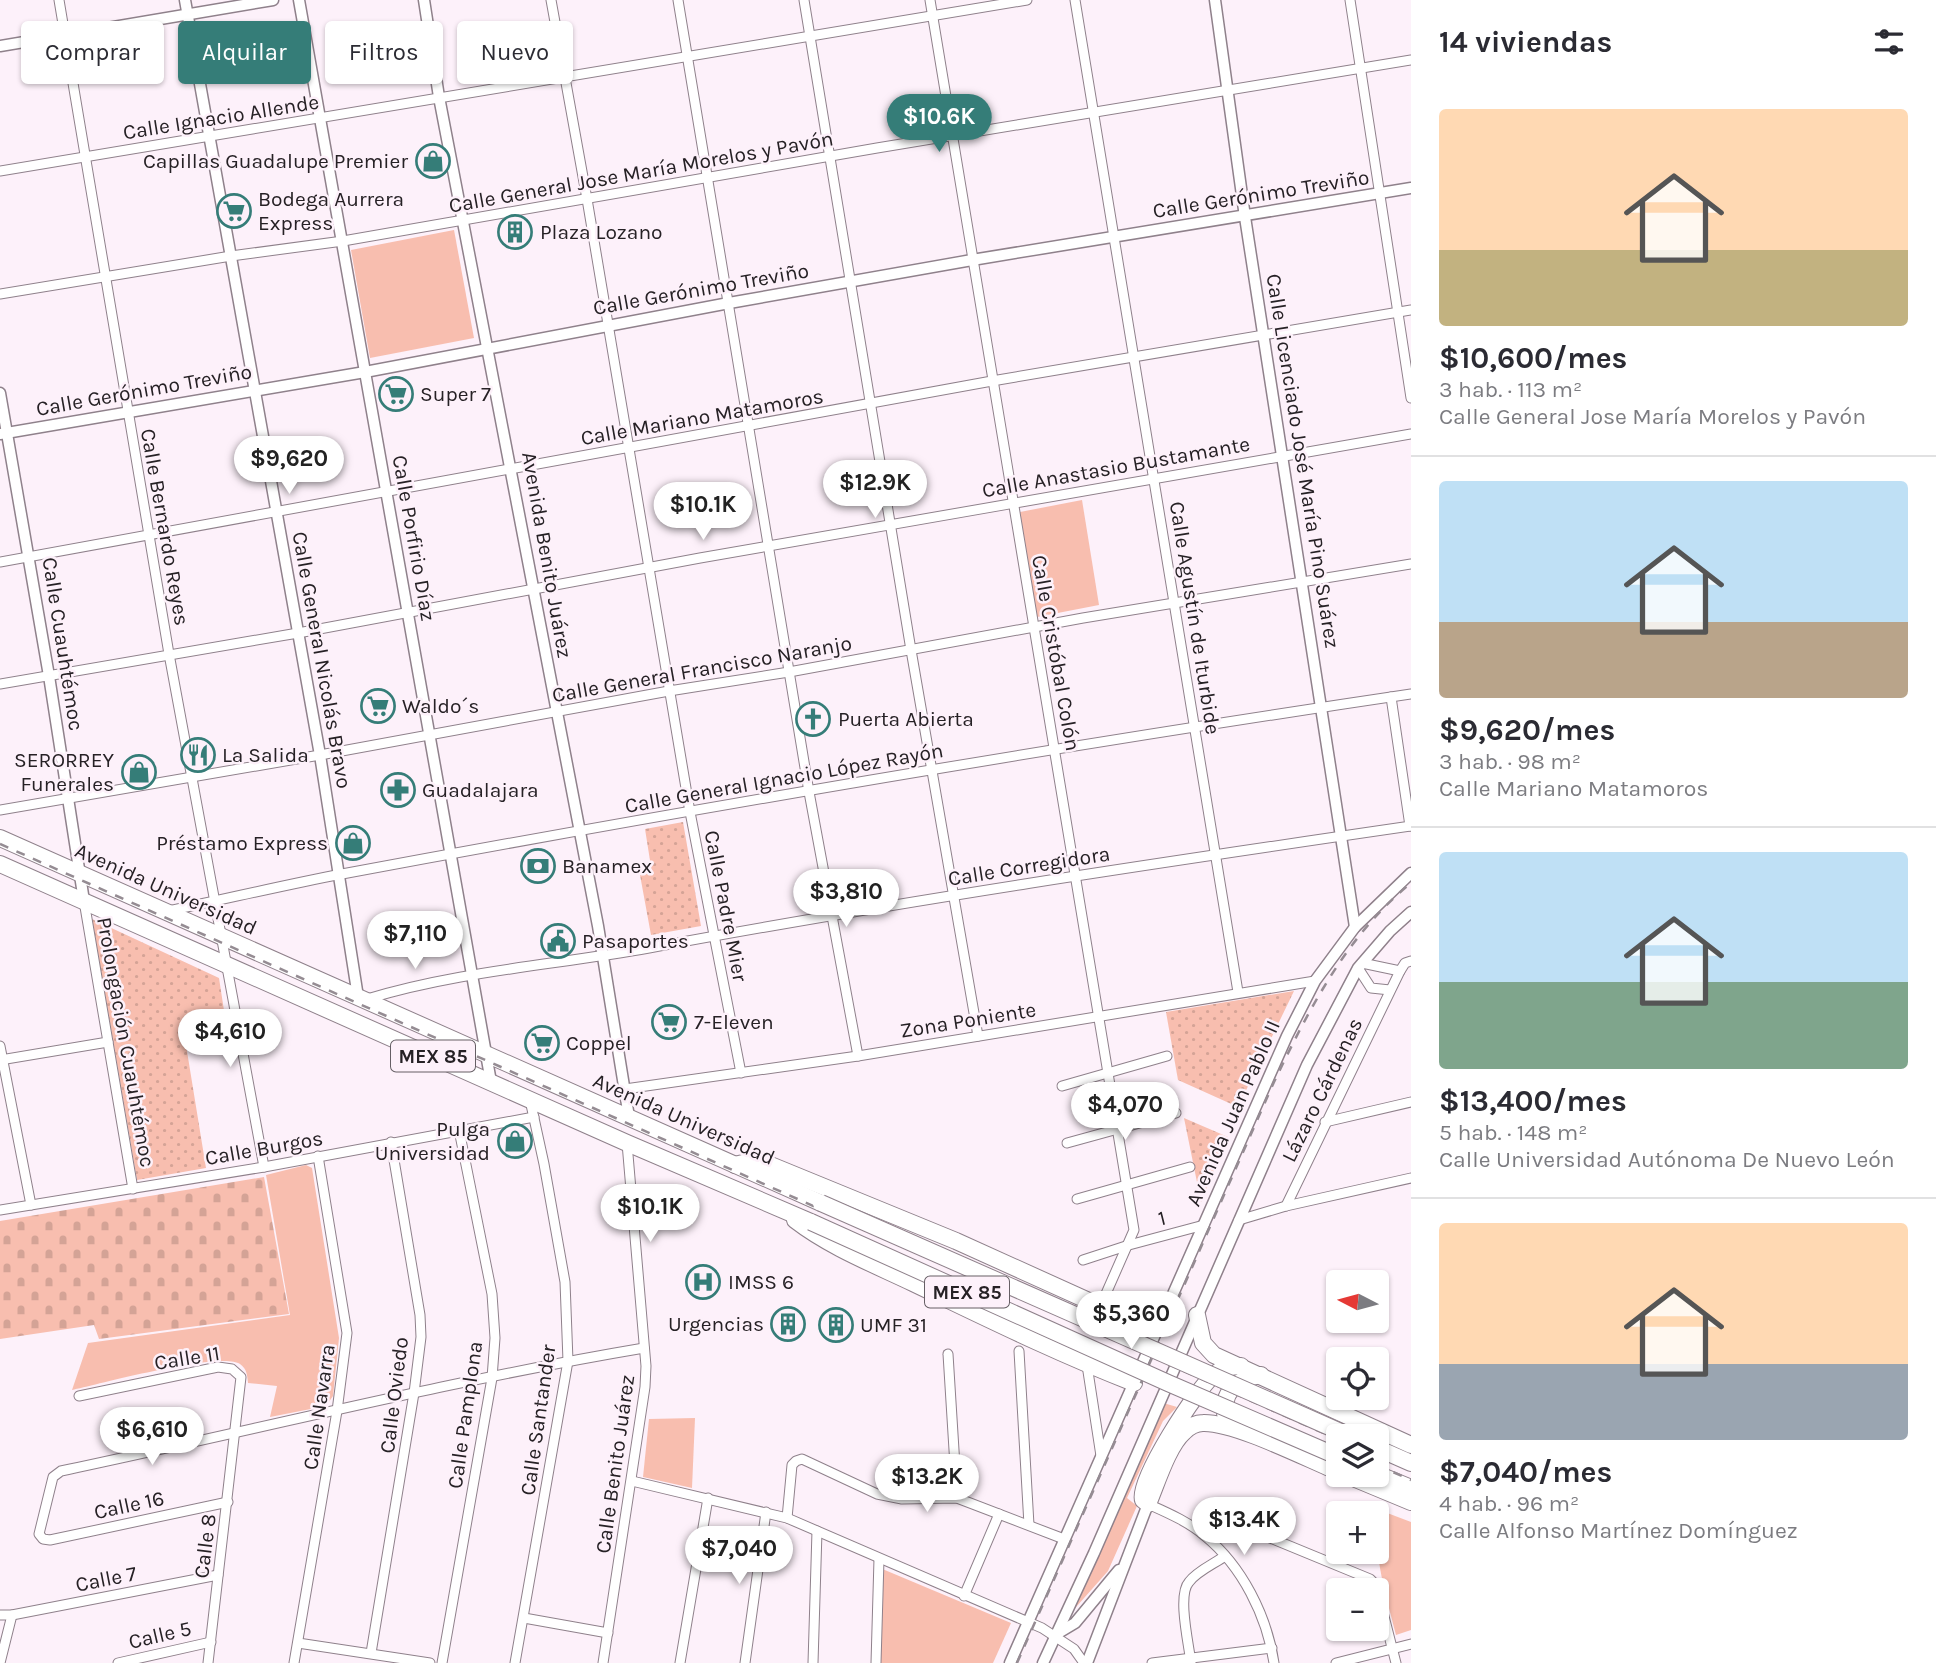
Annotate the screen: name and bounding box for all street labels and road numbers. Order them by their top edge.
street label: Calle Ignacio Allende [121,90,321,144]
street label: Calle General Jose María Morelos y Pavón [447,126,835,218]
street label: Calle Gerónimo Treviño [1151,165,1371,223]
street label: Calle Gerónimo Treviño [591,258,811,320]
street label: Calle Licenciado José María Pino Suárez [1262,272,1344,650]
street label: Calle Gerónimo Treviño [34,359,254,421]
street label: Calle Mariano Matamoros [579,384,825,450]
street label: Calle Bernardo Reyes [136,427,194,627]
street label: Calle Anastasio Bustamante [980,432,1252,502]
street label: Avenida Benito Juárez [517,450,577,660]
street label: Calle Porfirio Díaz [388,453,440,623]
street label: Calle Agustín de Iturbide [1165,500,1225,736]
street label: Calle General Nicolás Bravo [288,530,356,790]
street label: Calle Cristóbal Colón [1027,553,1085,753]
street label: Calle Cuauhtémoc [37,556,89,732]
street label: Calle General Francisco Naranjo [550,631,854,707]
street label: Calle General Ignacio López Rayón [623,738,945,818]
street label: Calle Padre Mier [700,828,752,984]
street label: Avenida Universidad [72,838,260,940]
street label: Calle Corregidora [946,841,1112,891]
street label: Prolongación Cuauhtémoc [92,915,160,1169]
street label: Zona Poniente [898,997,1038,1043]
street label: Lázaro Cárdenas [1277,1014,1367,1166]
street label: Avenida Juan Pablo II [1181,1016,1285,1210]
road number: MEX 85 [391,1040,475,1072]
street label: Avenida Universidad [590,1068,778,1170]
street label: Calle Burgos [203,1126,325,1170]
street label: 1 [1156,1206,1168,1230]
road number: MEX 85 [925,1276,1009,1308]
street label: Calle Oviedo [375,1335,413,1455]
street label: Calle Pamplona [443,1340,487,1490]
street label: Calle 11 [153,1341,221,1375]
street label: Calle Navarra [298,1343,340,1471]
street label: Calle Santander [516,1343,561,1497]
street label: Calle Benito Juárez [591,1373,639,1555]
street label: Calle 16 [92,1486,166,1524]
street label: Calle 8 [189,1512,221,1580]
street label: Calle 7 [73,1561,139,1597]
street label: Calle 5 [126,1616,194,1654]

